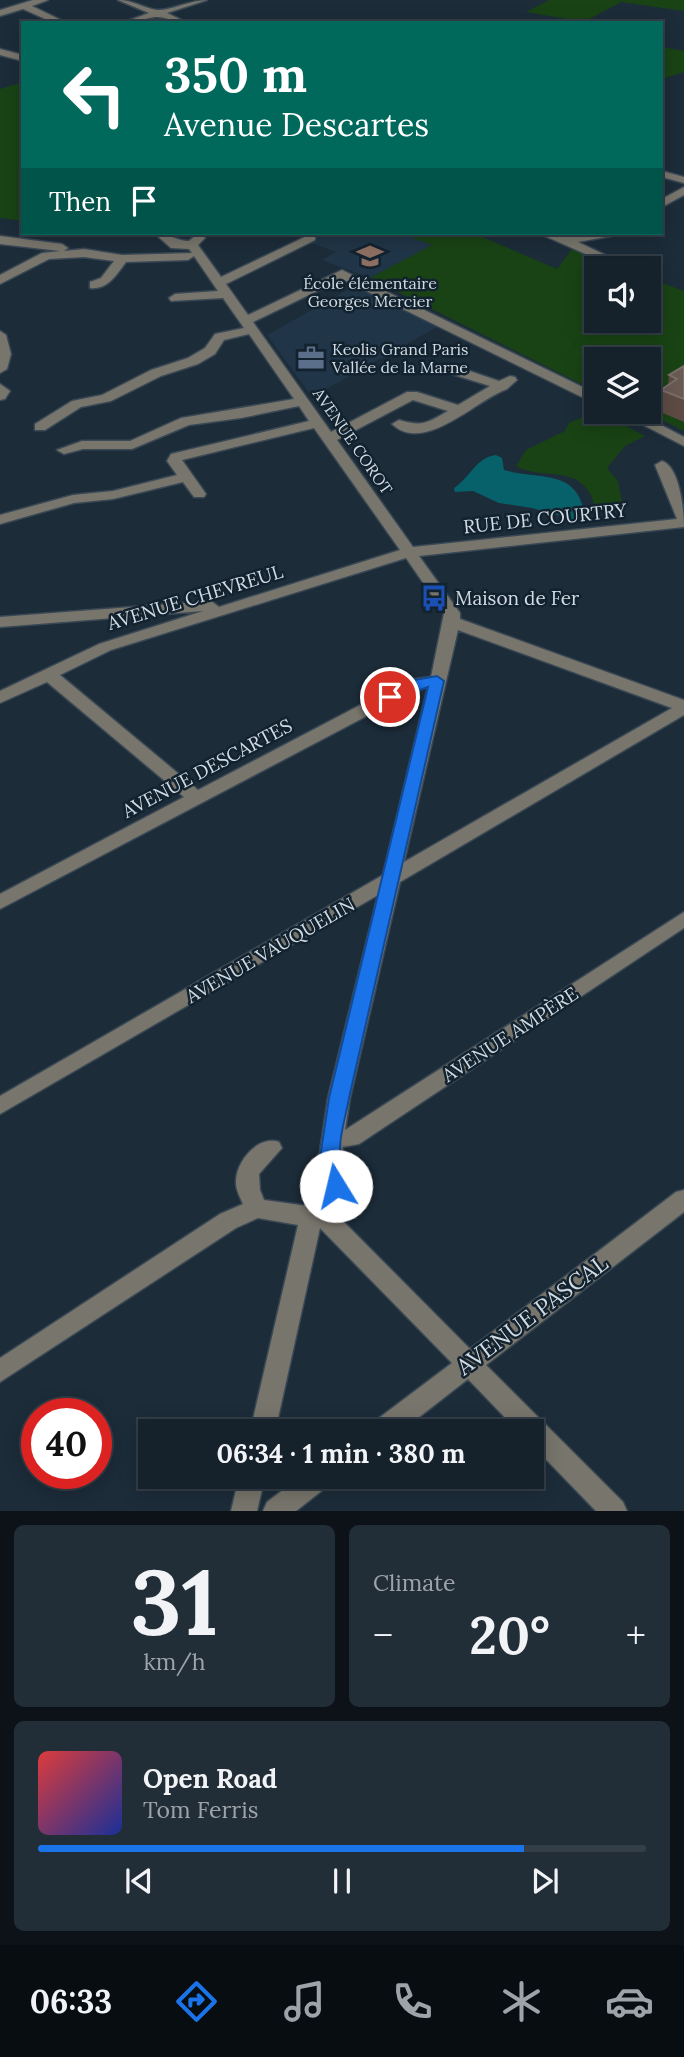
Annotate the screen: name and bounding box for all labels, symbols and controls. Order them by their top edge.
text: 350 m [164,43,307,105]
icon: left [49,49,140,140]
text: Avenue Descartes [164,104,429,145]
icon: arrive [125,182,163,220]
text: Then [49,185,111,218]
school or university icon: École élémentaire Georges Mercier [355,241,385,271]
map controls [584,256,661,424]
button: sound [584,256,661,333]
place label: École élémentaire Georges Mercier [303,273,437,311]
place label: Keolis Grand Paris Vallée de la Marne [331,339,469,377]
office icon: Keolis Grand Paris Vallée de la Marne [296,343,326,373]
button: layers [584,347,661,424]
street label: AVENUE COROT [308,383,397,498]
street label: RUE DE COURTRY [462,497,629,539]
street label: AVENUE CHEVREUL [103,559,286,635]
bus stop icon: Maison de Fer [419,583,449,613]
place label: Maison de Fer [455,586,580,610]
pin [360,667,420,727]
icon: arrive [371,678,409,716]
street label: AVENUE DESCARTES [117,713,296,823]
street label: AVENUE VAUQUELIN [180,892,359,1009]
street label: AVENUE AMPÈRE [437,981,582,1087]
position arrow [299,1149,373,1223]
street label: AVENUE PASCAL [449,1248,613,1382]
speed limit sign: 40 [21,1398,112,1489]
text: 06:34 · 1 min · 380 m [216,1437,466,1470]
text: 31 [131,1543,218,1660]
text: Climate [373,1568,455,1597]
text: 20° [469,1602,550,1668]
text: − [373,1611,393,1659]
text: + [626,1611,646,1659]
text: km/h [143,1647,206,1676]
text: Open Road [143,1762,277,1795]
text: Tom Ferris [143,1795,258,1824]
icon: previous [120,1862,158,1900]
icon: pause [323,1862,361,1900]
icon: next [526,1862,564,1900]
icon: directions [172,1977,221,2026]
icon: music [280,1977,329,2026]
icon: phone [388,1977,437,2026]
icon: climate [497,1977,546,2026]
icon: car [605,1977,654,2026]
text: 06:33 [30,1981,112,2022]

